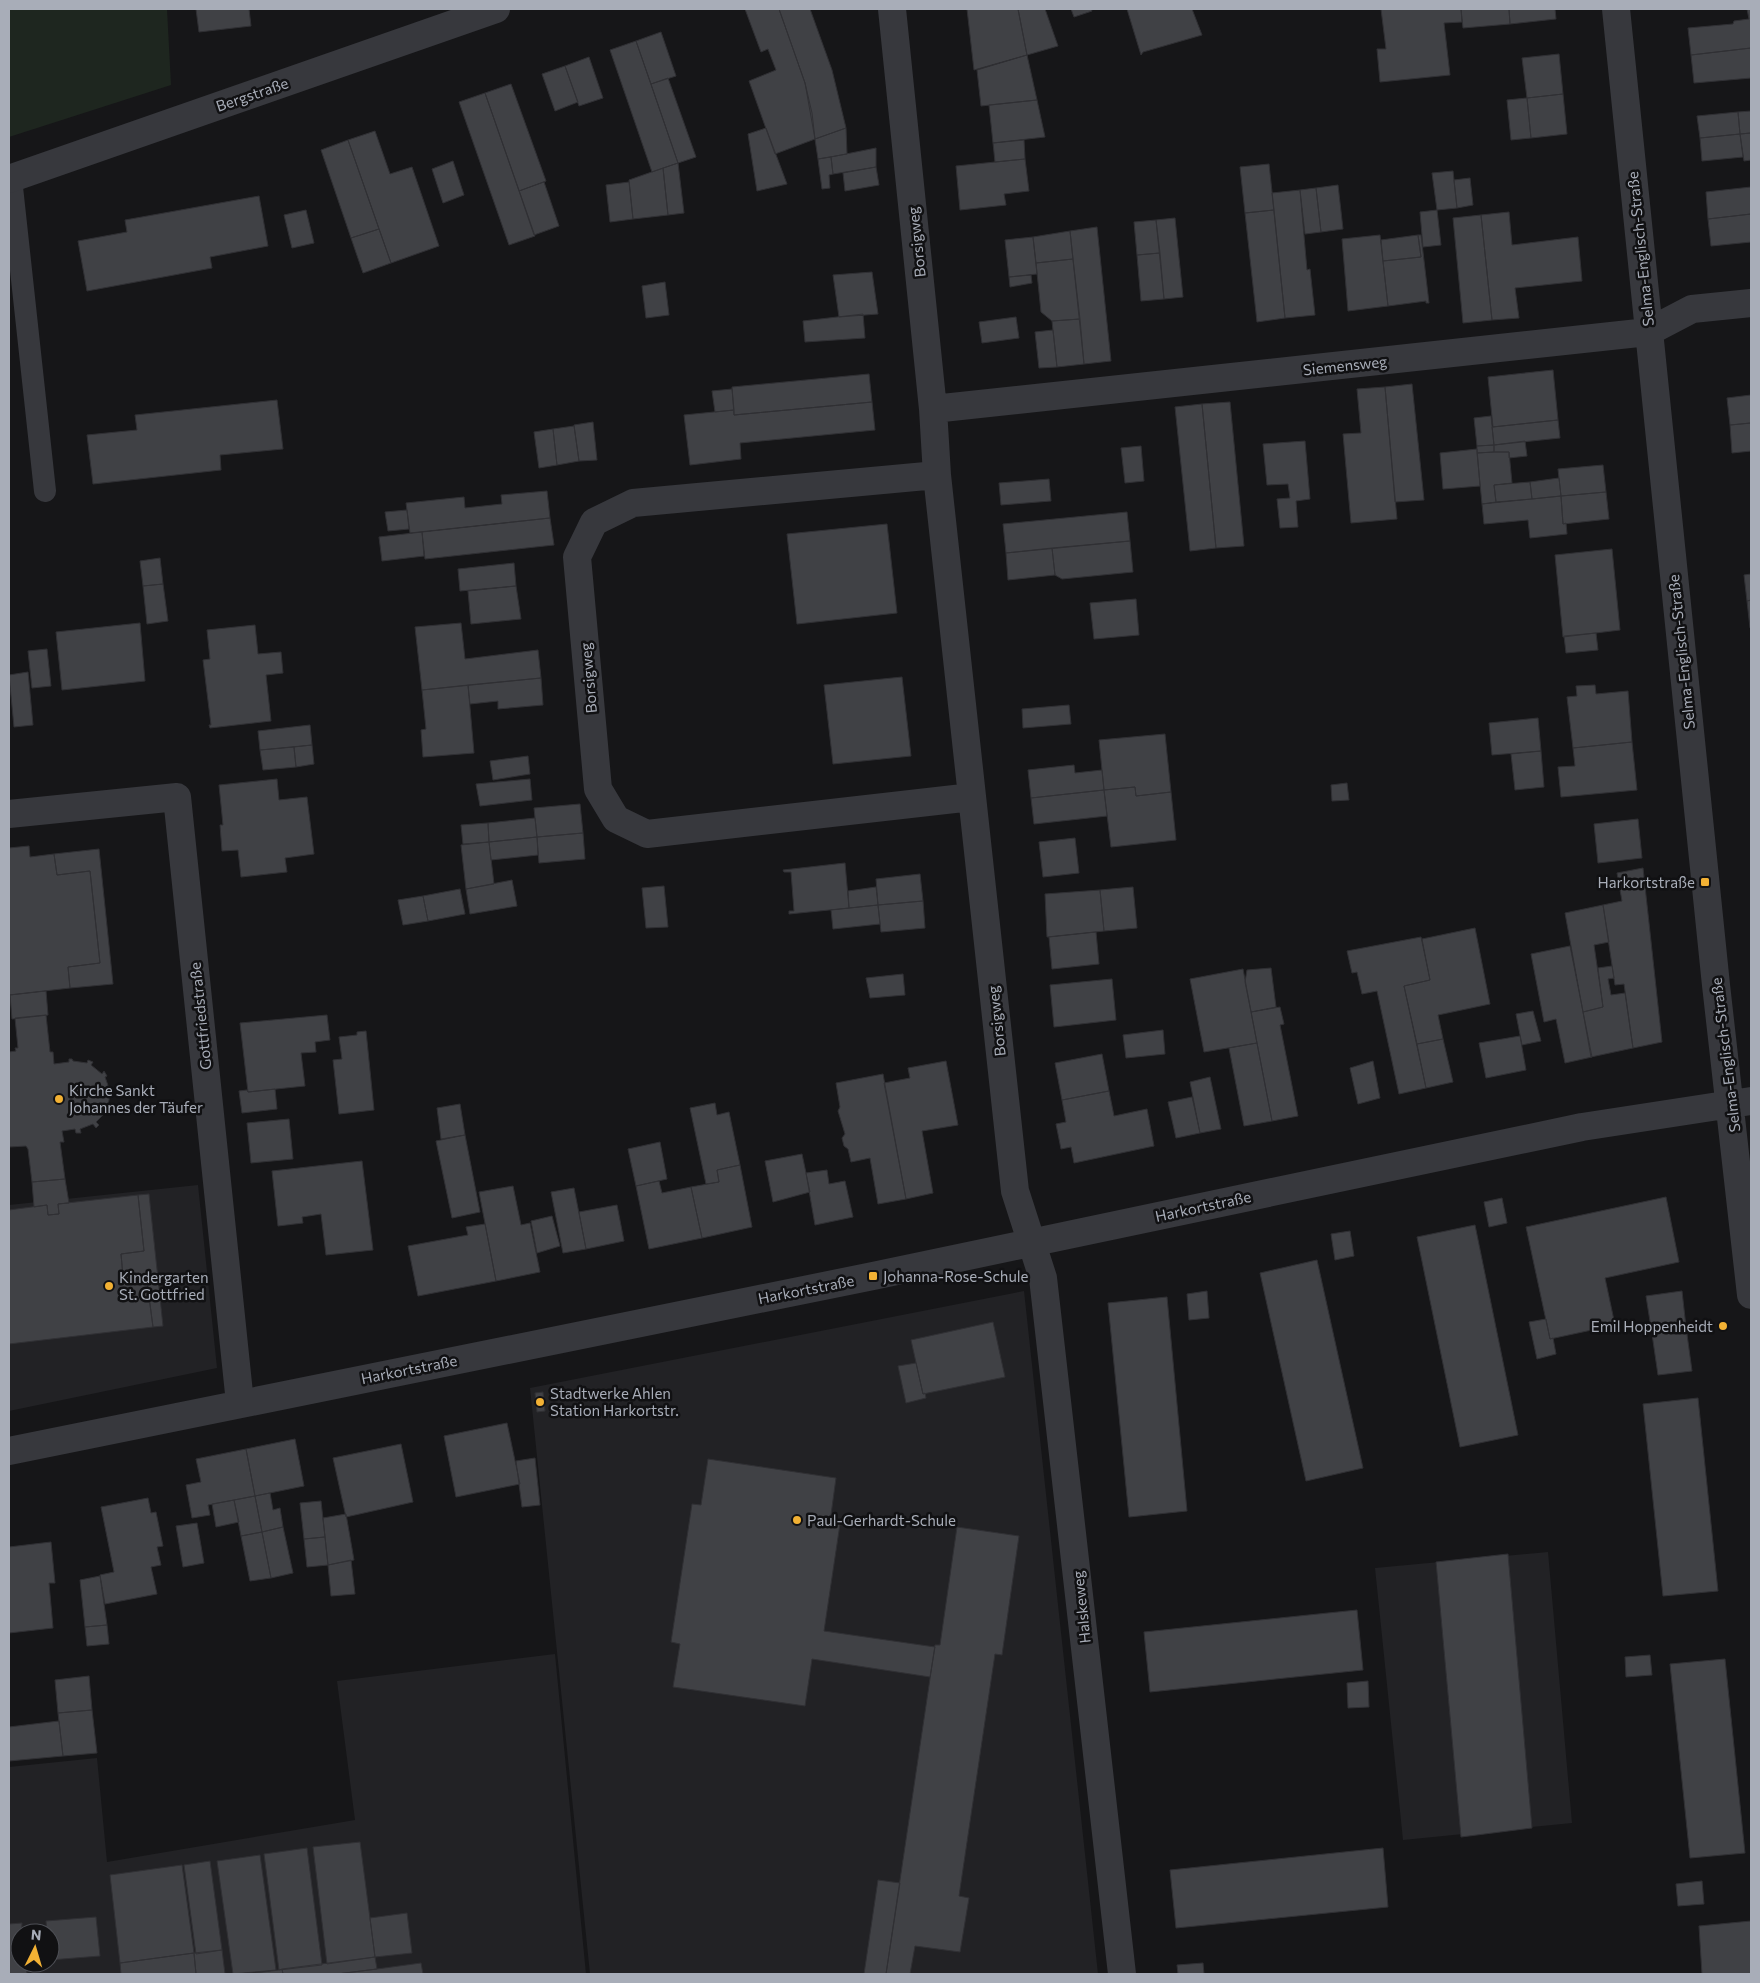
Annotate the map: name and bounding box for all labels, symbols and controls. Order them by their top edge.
street label: Bergstraße [213,73,291,115]
street label: Selma-Englisch-Straße [1623,171,1657,327]
street label: Borsigweg [903,206,929,278]
street label: Siemensweg [1302,352,1388,378]
street label: Selma-Englisch-Straße [1664,574,1698,730]
street label: Borsigweg [576,642,600,714]
place label: Harkortstraße [1597,873,1695,891]
marker: Harkortstraße [1699,876,1711,888]
street label: Gottfriedstraße [185,961,215,1071]
street label: Selma-Englisch-Straße [1707,977,1743,1133]
street label: Borsigweg [983,985,1009,1057]
place label: Kirche Sankt Johannes der Täufer [69,1081,203,1116]
marker: Kirche Sankt Johannes der Täufer [53,1093,65,1105]
street label: Harkortstraße [1153,1187,1253,1225]
place label: Johanna-Rose-Schule [883,1267,1029,1285]
place label: Kindergarten St. Gottfried [119,1268,209,1303]
marker: Johanna-Rose-Schule [867,1270,879,1282]
street label: Harkortstraße [756,1271,856,1307]
marker: Kindergarten St. Gottfried [103,1280,115,1292]
place label: Emil Hoppenheidt [1591,1317,1713,1335]
marker: Emil Hoppenheidt [1717,1320,1729,1332]
street label: Harkortstraße [359,1351,459,1387]
place label: Stadtwerke Ahlen Station Harkortstr. [550,1384,679,1419]
marker: Stadtwerke Ahlen Station Harkortstr. [534,1396,546,1408]
place label: Paul-Gerhardt-Schule [807,1511,956,1529]
marker: Paul-Gerhardt-Schule [791,1514,803,1526]
street label: Halskeweg [1068,1570,1094,1644]
north arrow [10,1923,60,1973]
text: N [30,1926,42,1943]

